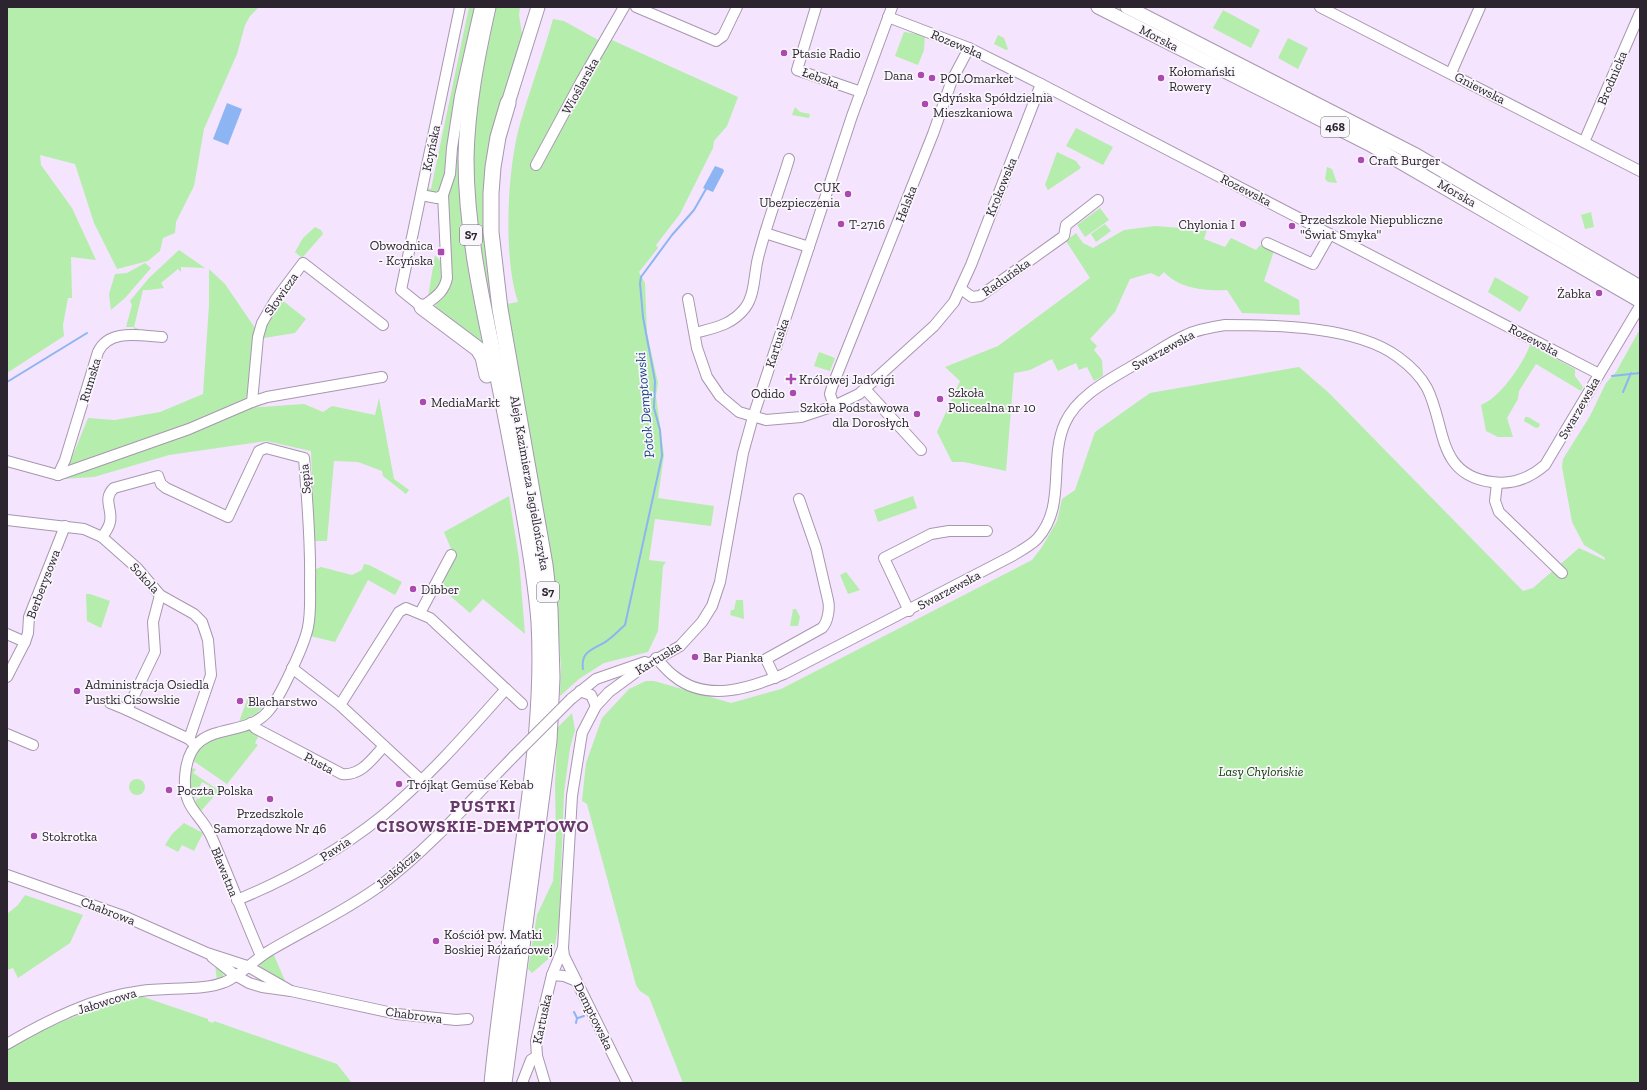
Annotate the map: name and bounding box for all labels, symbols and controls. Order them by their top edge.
street label: Morska [1137,22,1182,55]
street label: Rozewska [929,26,986,62]
place label: Ptasie Radio [792,46,861,61]
marker: Ptasie Radio [779,48,789,58]
street label: Brodnicka [1594,48,1630,107]
street label: Wioślarska [558,55,602,117]
street label: Łebska [800,64,843,92]
place label: Kołomański Rowery [1169,64,1235,94]
place label: Dana [884,68,914,83]
street label: Gniewska [1452,69,1508,107]
marker: Dana [916,70,926,80]
place label: POLOmarket [940,71,1014,86]
marker: POLOmarket [927,73,937,83]
marker: Kołomański Rowery [1156,73,1166,83]
place label: Gdyńska Spółdzielnia Mieszkaniowa [933,90,1054,120]
marker: Gdyńska Spółdzielnia Mieszkaniowa [920,99,930,109]
road number: 468 [1321,117,1349,137]
street label: Kcyńska [419,123,443,173]
place label: Craft Burger [1369,153,1440,168]
street label: Krokowska [982,155,1020,219]
marker: Craft Burger [1356,155,1366,165]
street label: Rozewska [1218,171,1275,210]
street label: Morska [1435,176,1480,210]
place label: CUK Ubezpieczenia [759,180,841,210]
street label: Helska [892,183,920,224]
marker: CUK Ubezpieczenia [843,189,853,199]
place label: Przedszkole Niepubliczne "Świat Smyka" [1300,212,1443,242]
place label: T-2716 [849,217,885,232]
place label: Chylonia I [1179,217,1235,232]
marker: T-2716 [836,219,846,229]
marker: Chylonia I [1238,219,1248,229]
marker: Przedszkole Niepubliczne "Świat Smyka" [1287,221,1297,231]
road number: S7 [460,225,482,245]
place label: Obwodnica - Kcyńska [370,238,434,268]
marker: Obwodnica - Kcyńska [436,247,446,257]
street label: Raduńska [979,255,1033,299]
street label: Słowicza [261,269,302,318]
place label: Żabka [1557,286,1592,301]
marker: Żabka [1594,288,1604,298]
street label: Kartuska [762,316,792,370]
street label: Rozewska [1506,320,1562,360]
street label: Swarzewska [1129,326,1197,373]
water label: Potok Demptowski [632,351,658,459]
street label: Rumska [76,355,104,404]
place label: Królowej Jadwigi [799,372,895,388]
marker: Królowej Jadwigi [786,374,796,384]
street label: Swarzewska [1555,374,1603,442]
place label: Szkoła Policealna nr 10 [948,385,1036,415]
place label: Odido [751,386,785,401]
marker: Odido [788,388,798,398]
street label: Aleja Kazimierza Jagiellończyka [506,394,553,573]
marker: Szkoła Policealna nr 10 [935,394,945,404]
place label: MediaMarkt [431,395,500,410]
marker: MediaMarkt [418,397,428,407]
place label: Szkoła Podstawowa dla Dorosłych [800,400,910,430]
marker: Szkoła Podstawowa dla Dorosłych [912,409,922,419]
street label: Sępia [296,463,314,495]
street label: Berberysowa [23,547,63,621]
street label: Sokola [127,560,163,597]
street label: Swarzewska [915,567,984,613]
place label: Dibber [421,582,459,597]
road number: S7 [537,582,559,602]
marker: Dibber [408,584,418,594]
street label: Kartuska [632,638,684,678]
place label: Bar Pianka [703,650,764,665]
marker: Bar Pianka [690,652,700,662]
place label: Administracja Osiedla Pustki Cisowskie [85,677,210,707]
marker: Administracja Osiedla Pustki Cisowskie [72,686,82,696]
place label: Blacharstwo [248,694,318,709]
marker: Blacharstwo [235,696,245,706]
street label: Pusta [302,749,337,777]
park label: Lasy Chylońskie [1219,764,1304,779]
place label: Trójkąt Gemüse Kebab [407,777,534,793]
marker: Trójkąt Gemüse Kebab [394,779,404,789]
place label: Poczta Polska [177,783,254,798]
marker: Poczta Polska [164,785,174,795]
marker: Przedszkole Samorządowe Nr 46 [265,794,275,804]
district label: PUSTKI CISOWSKIE-DEMPTOWO [376,796,590,836]
place label: Przedszkole Samorządowe Nr 46 [214,806,327,836]
place label: Stokrotka [42,829,98,844]
marker: Stokrotka [29,831,39,841]
street label: Pawia [317,833,354,864]
street label: Bławatna [208,845,242,900]
street label: Jaskółcza [373,846,424,892]
street label: Chabrowa [79,894,138,928]
place label: Kościół pw. Matki Boskiej Różańcowej [444,927,553,958]
marker: Kościół pw. Matki Boskiej Różańcowej [431,936,441,946]
street label: Demptowska [571,980,617,1053]
street label: Jałowcowa [76,985,139,1017]
street label: Kartuska [529,992,555,1045]
street label: Chabrowa [385,1004,444,1027]

